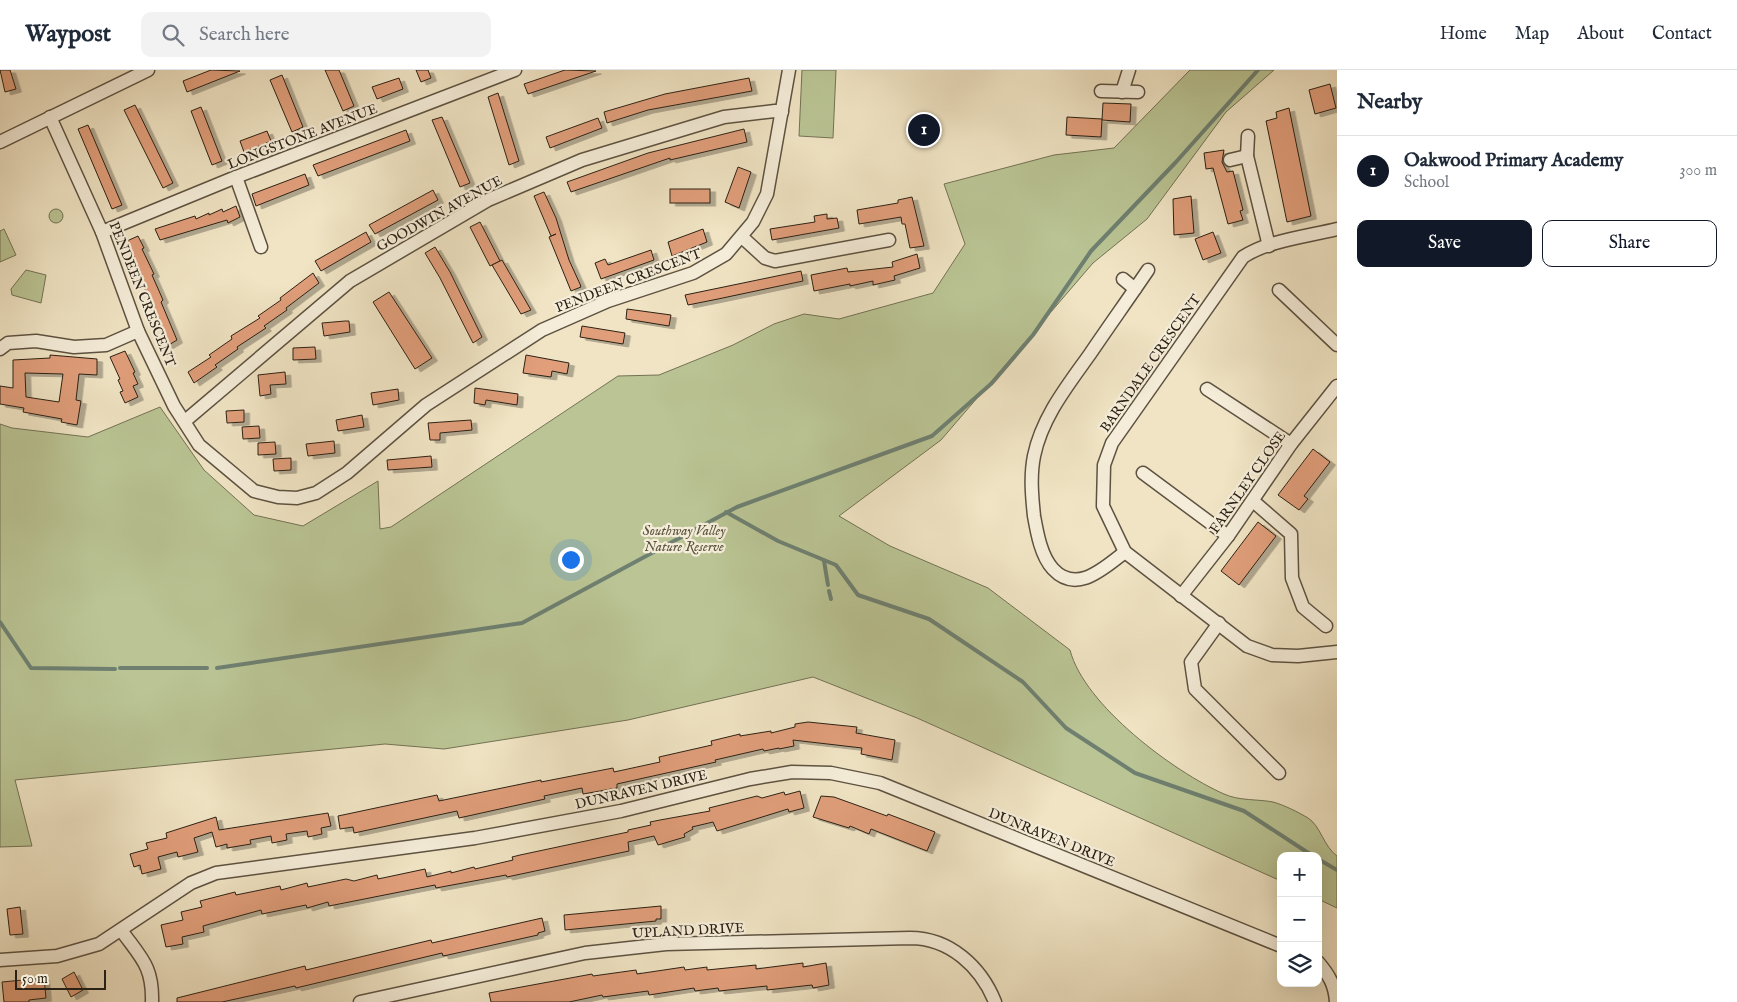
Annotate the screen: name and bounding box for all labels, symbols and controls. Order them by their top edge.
search box [141,12,491,57]
text: Waypost [25,19,111,50]
icon: search [159,21,187,49]
text: Search here [199,23,290,47]
text: Home [1440,23,1487,46]
text: Map [1515,23,1549,46]
text: About [1577,23,1624,46]
text: Contact [1652,23,1712,46]
text: Nearby [1357,89,1422,116]
street label: LONGSTONE AVENUE [225,100,380,174]
pin: 1 [908,111,940,149]
text: Oakwood Primary Academy [1404,149,1623,173]
text: 1 [1370,161,1376,181]
text: 300 m [1679,161,1717,181]
street label: GOODWIN AVENUE [373,172,506,256]
text: School [1404,173,1449,193]
street label: PENDEEN CRESCENT [105,219,180,370]
button: Save [1357,220,1532,267]
button: Share [1542,220,1717,267]
street label: PENDEEN CRESCENT [553,244,705,317]
street label: BARNDALE CRESCENT [1096,291,1206,436]
street label: FARNLEY CLOSE [1206,428,1290,537]
park label: Southway Valley Nature Reserve [643,522,726,556]
your location [558,547,584,573]
street label: DUNRAVEN DRIVE [573,766,709,814]
street label: DUNRAVEN DRIVE [986,804,1118,872]
map controls [1277,852,1322,987]
button: + [1277,852,1322,897]
button: − [1277,897,1322,942]
street label: UPLAND DRIVE [632,919,745,943]
button: layers [1277,942,1322,987]
scale bar [15,967,106,990]
text: 50 m [22,970,48,988]

